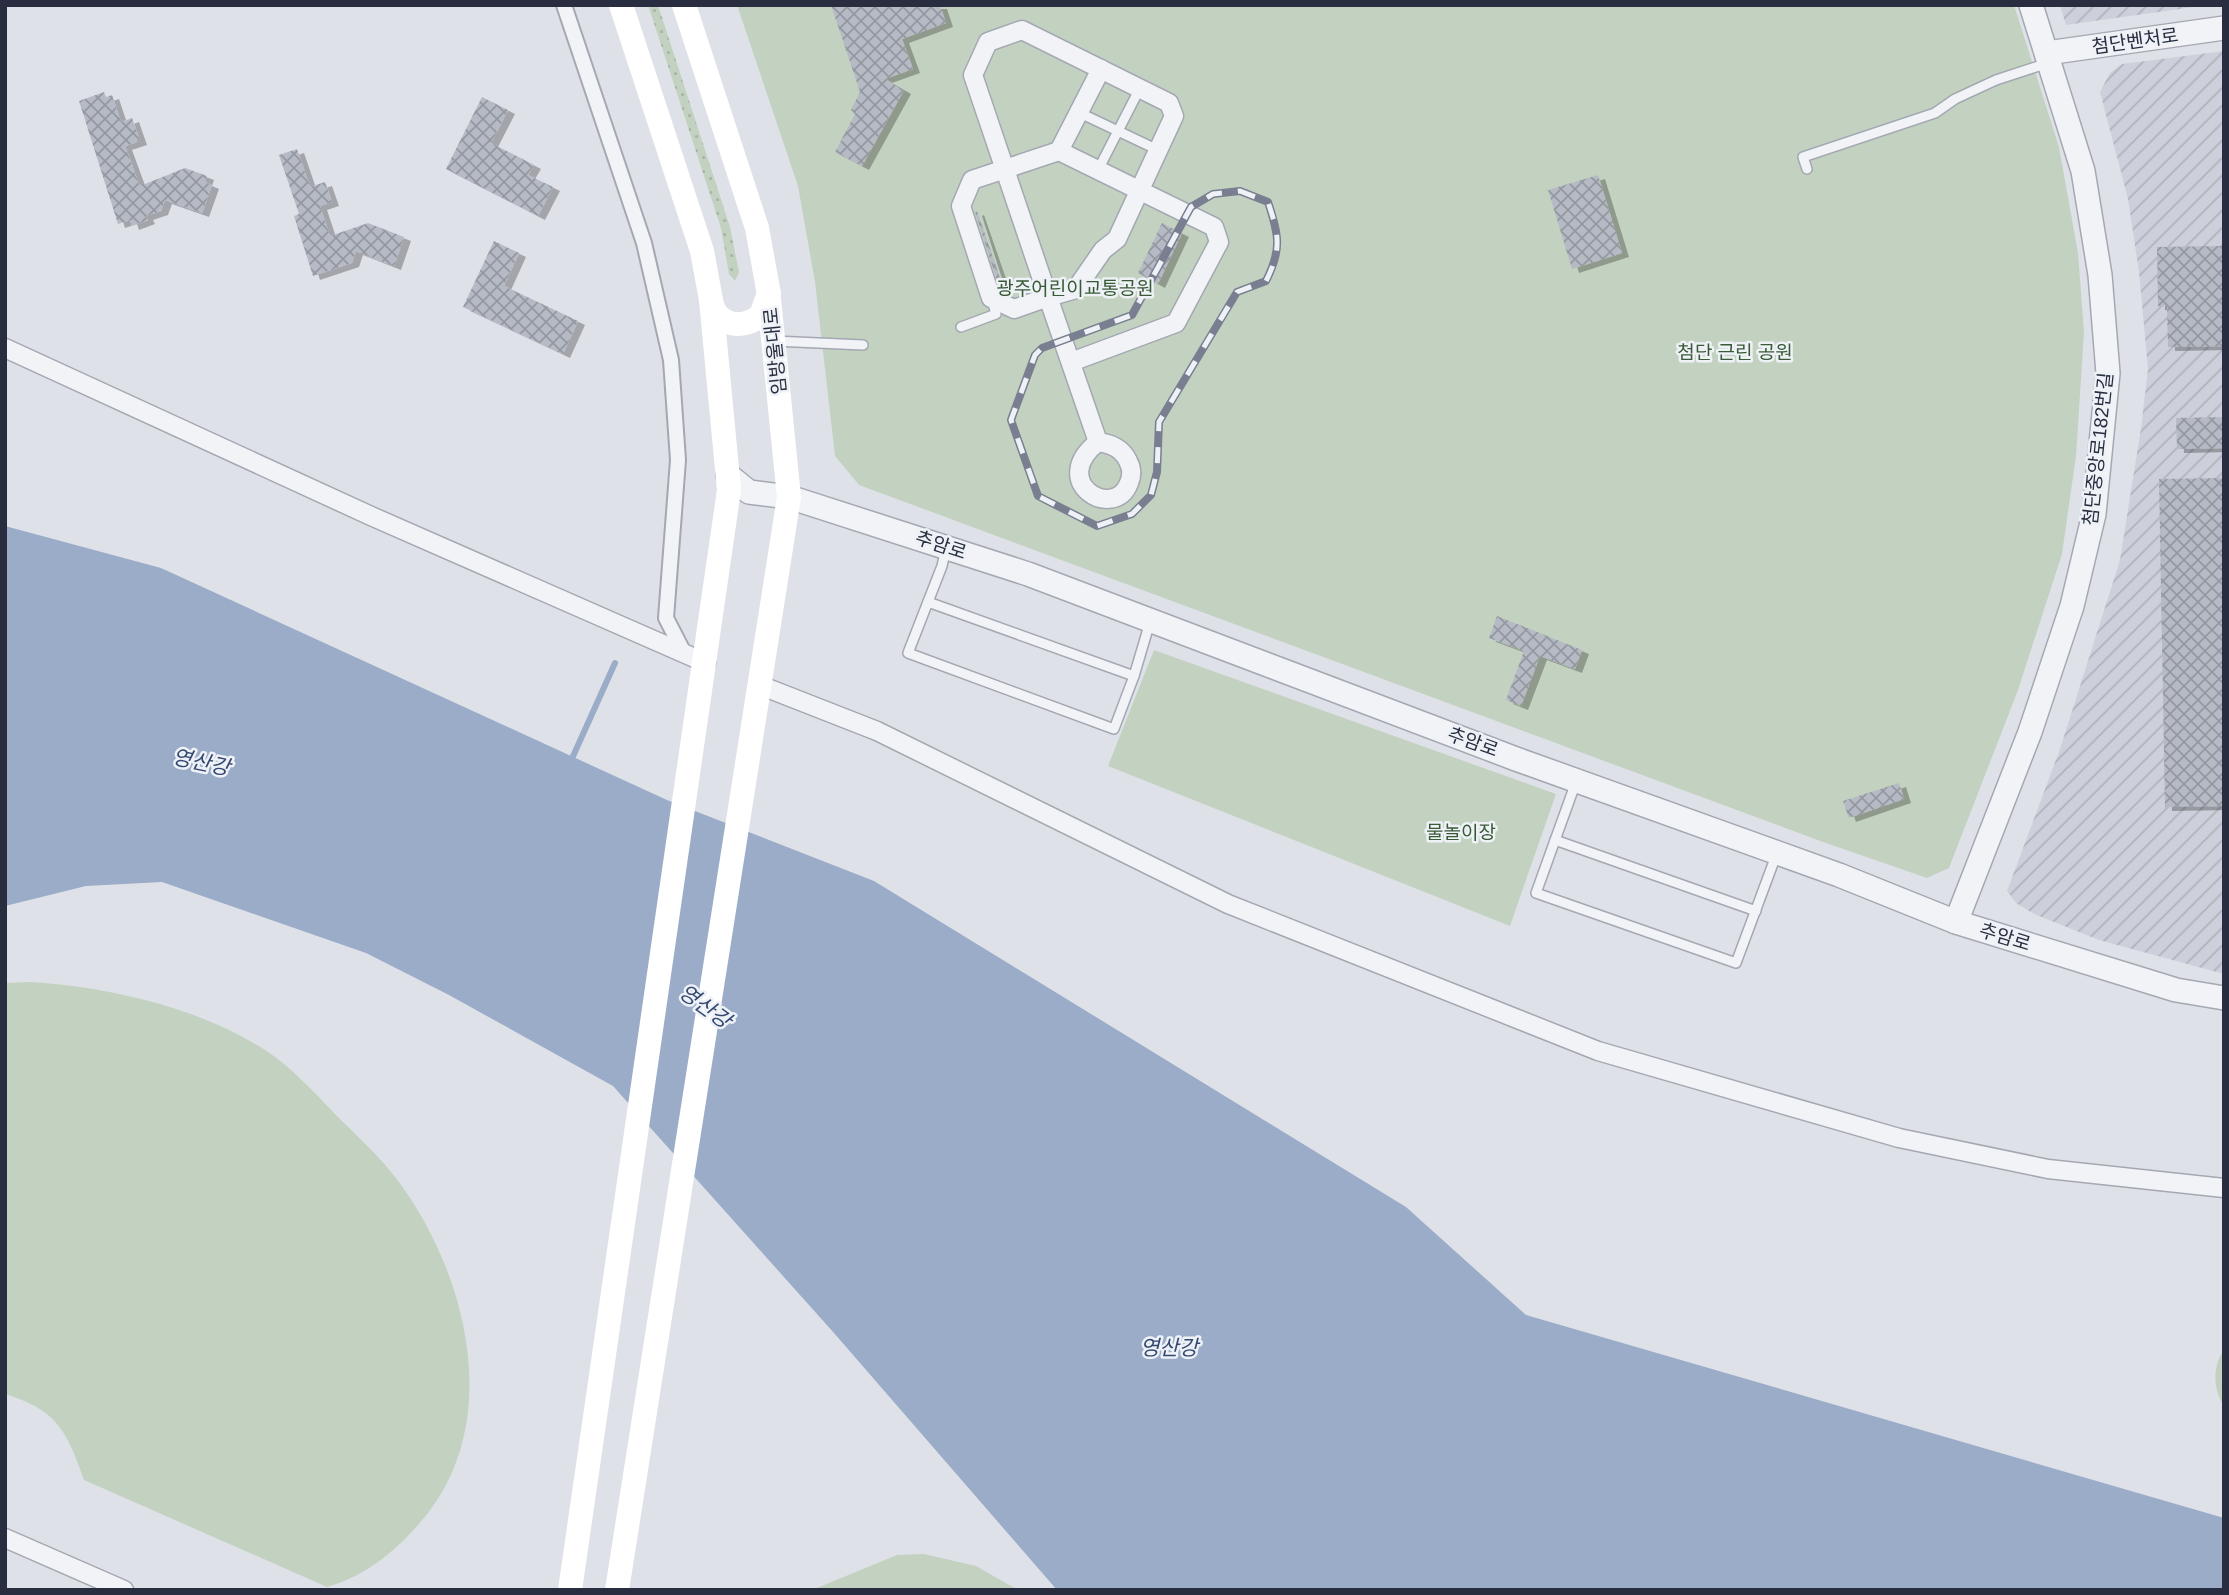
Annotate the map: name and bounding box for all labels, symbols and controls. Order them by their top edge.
street label: 첨단벤처로 [2090,25,2180,57]
park label: 광주어린이교통공원 [996,278,1154,299]
street label: 임방울대로 [760,306,790,396]
park label: 첨단 근린 공원 [1677,342,1793,363]
street label: 첨단중앙로182번길 [2080,371,2116,527]
street label: 추암로 [913,527,969,563]
street label: 추암로 [1445,723,1501,761]
water label: 영산강 [170,745,234,780]
park label: 물놀이장 [1426,822,1496,843]
street label: 추암로 [1977,919,2033,955]
water label: 영산강 [675,980,737,1034]
water label: 영산강 [1140,1336,1201,1359]

